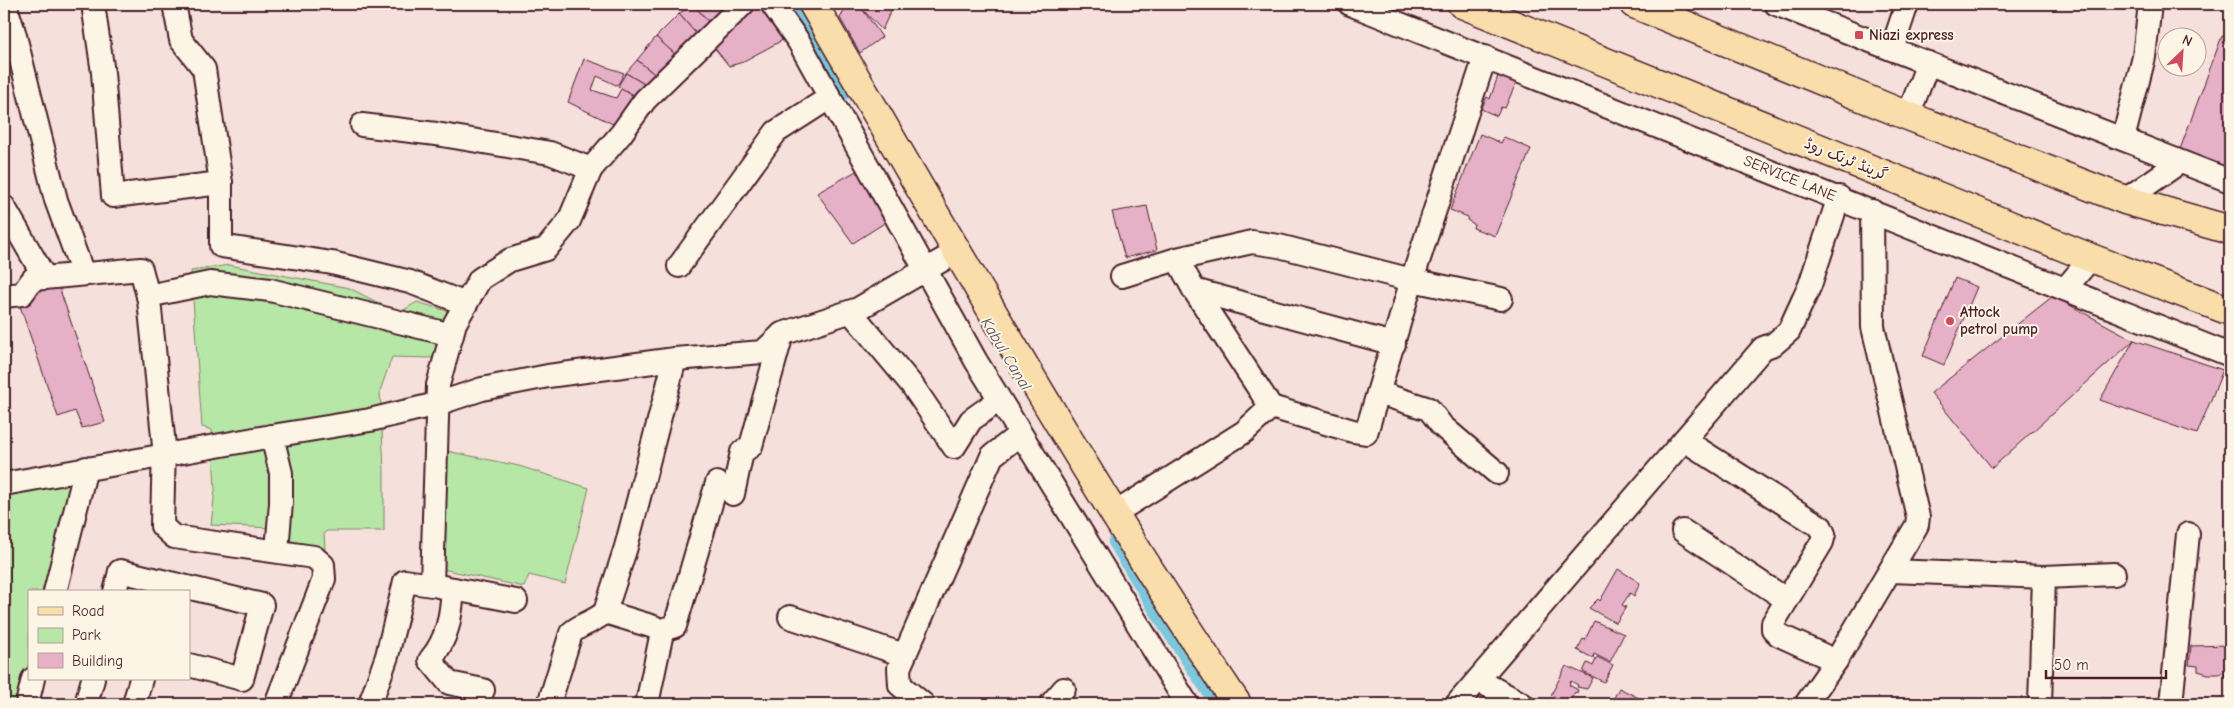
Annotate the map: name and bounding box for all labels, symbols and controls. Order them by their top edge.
place label: Niazi express [1869,26,1954,44]
north arrow [2156,28,2206,78]
marker: Niazi express [1853,29,1865,41]
text: N [2180,31,2195,50]
street label: گرینڈ ٹرنک روڈ [1802,134,1890,184]
street label: SERVICE LANE [1741,151,1839,205]
place label: Attock petrol pump [1960,303,2038,338]
water label: Kabul Canal [977,314,1035,394]
marker: Attock petrol pump [1944,315,1956,327]
legend [28,590,190,680]
text: Road [72,602,104,620]
text: Park [72,626,101,644]
scale bar [2046,648,2166,680]
text: Building [72,652,123,670]
text: 50 m [2054,656,2089,674]

